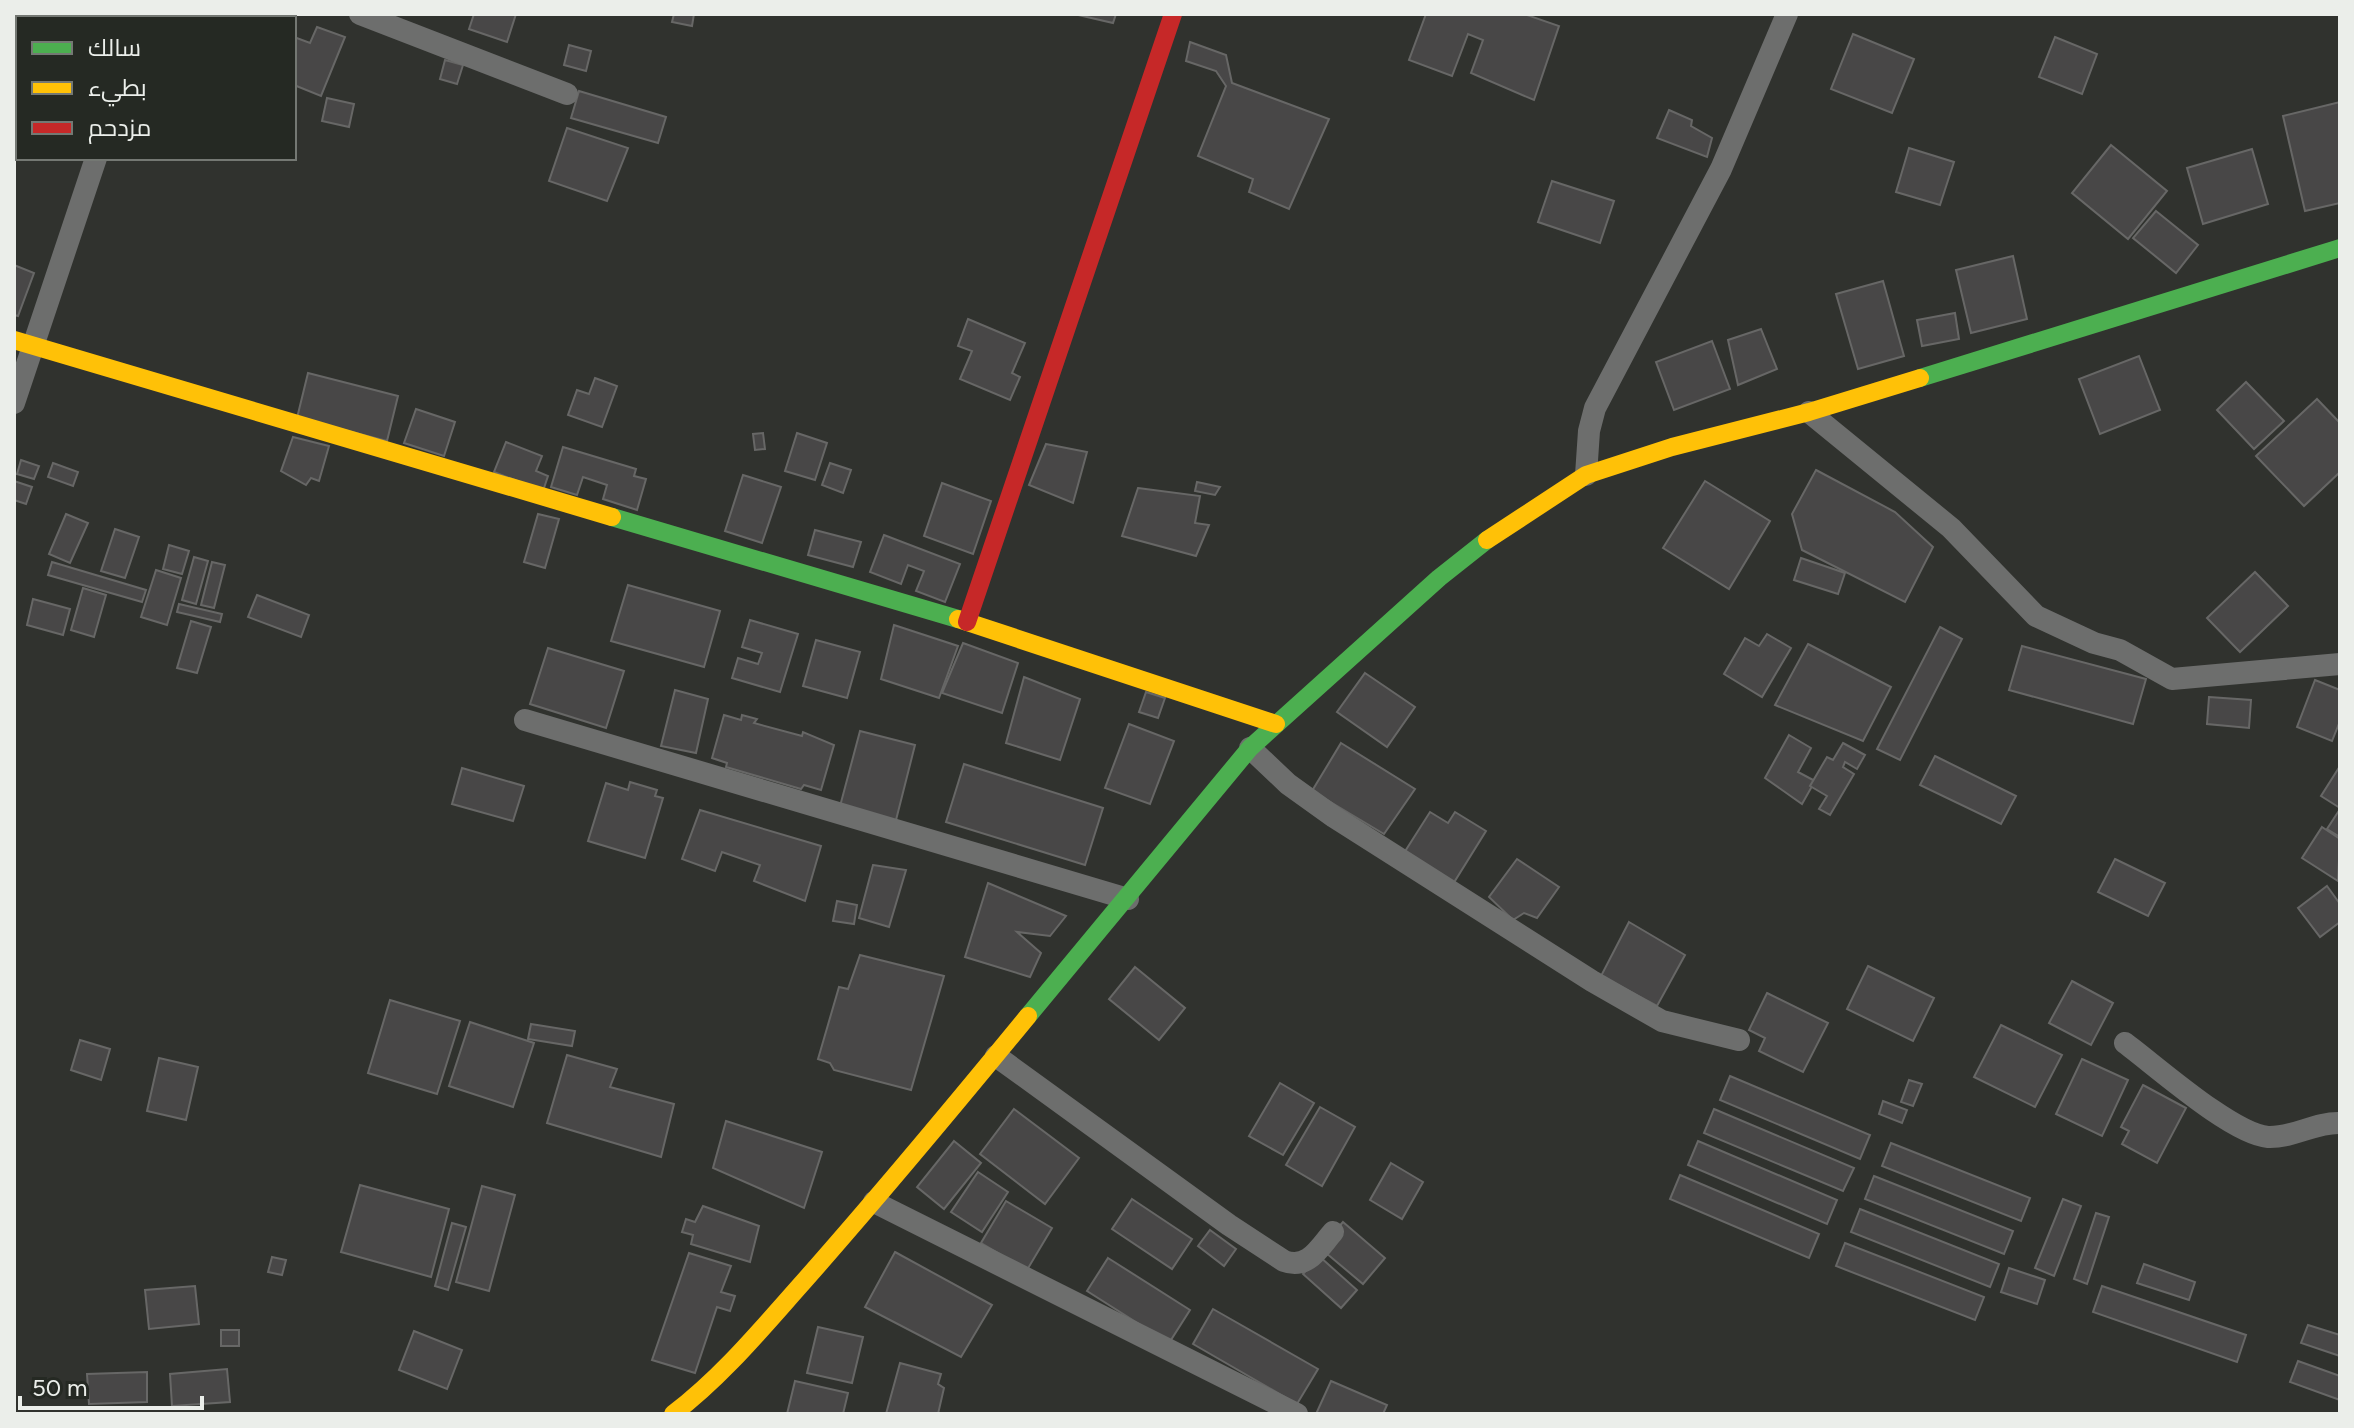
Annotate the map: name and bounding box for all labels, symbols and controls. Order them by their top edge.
legend [16,16,296,160]
text: سالك [88,33,141,62]
text: بطيء [88,73,147,107]
text: مزدحم [88,113,151,144]
scale bar [20,1360,202,1410]
text: 50 m [32,1373,88,1402]

